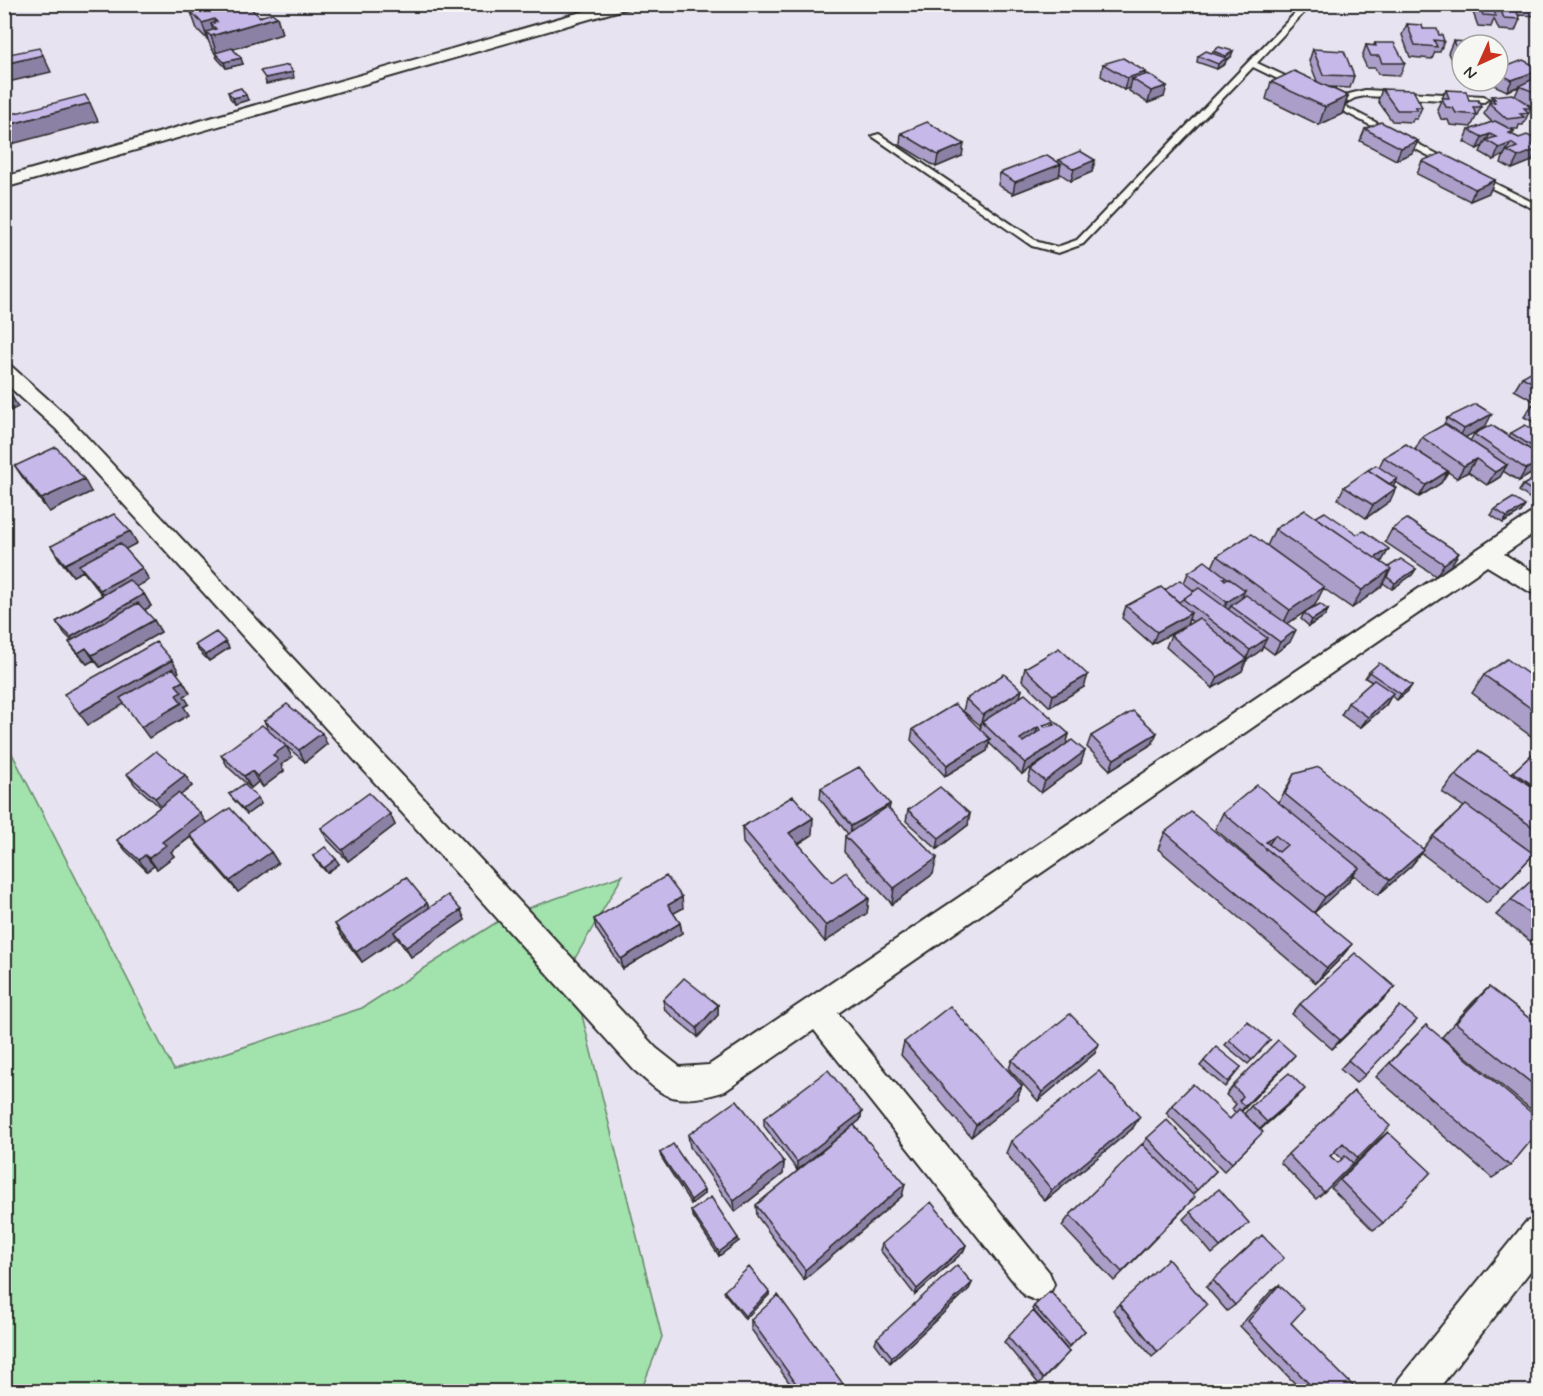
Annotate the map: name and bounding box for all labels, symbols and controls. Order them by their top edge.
north arrow [1450,33,1510,93]
text: N [1459,61,1482,84]

